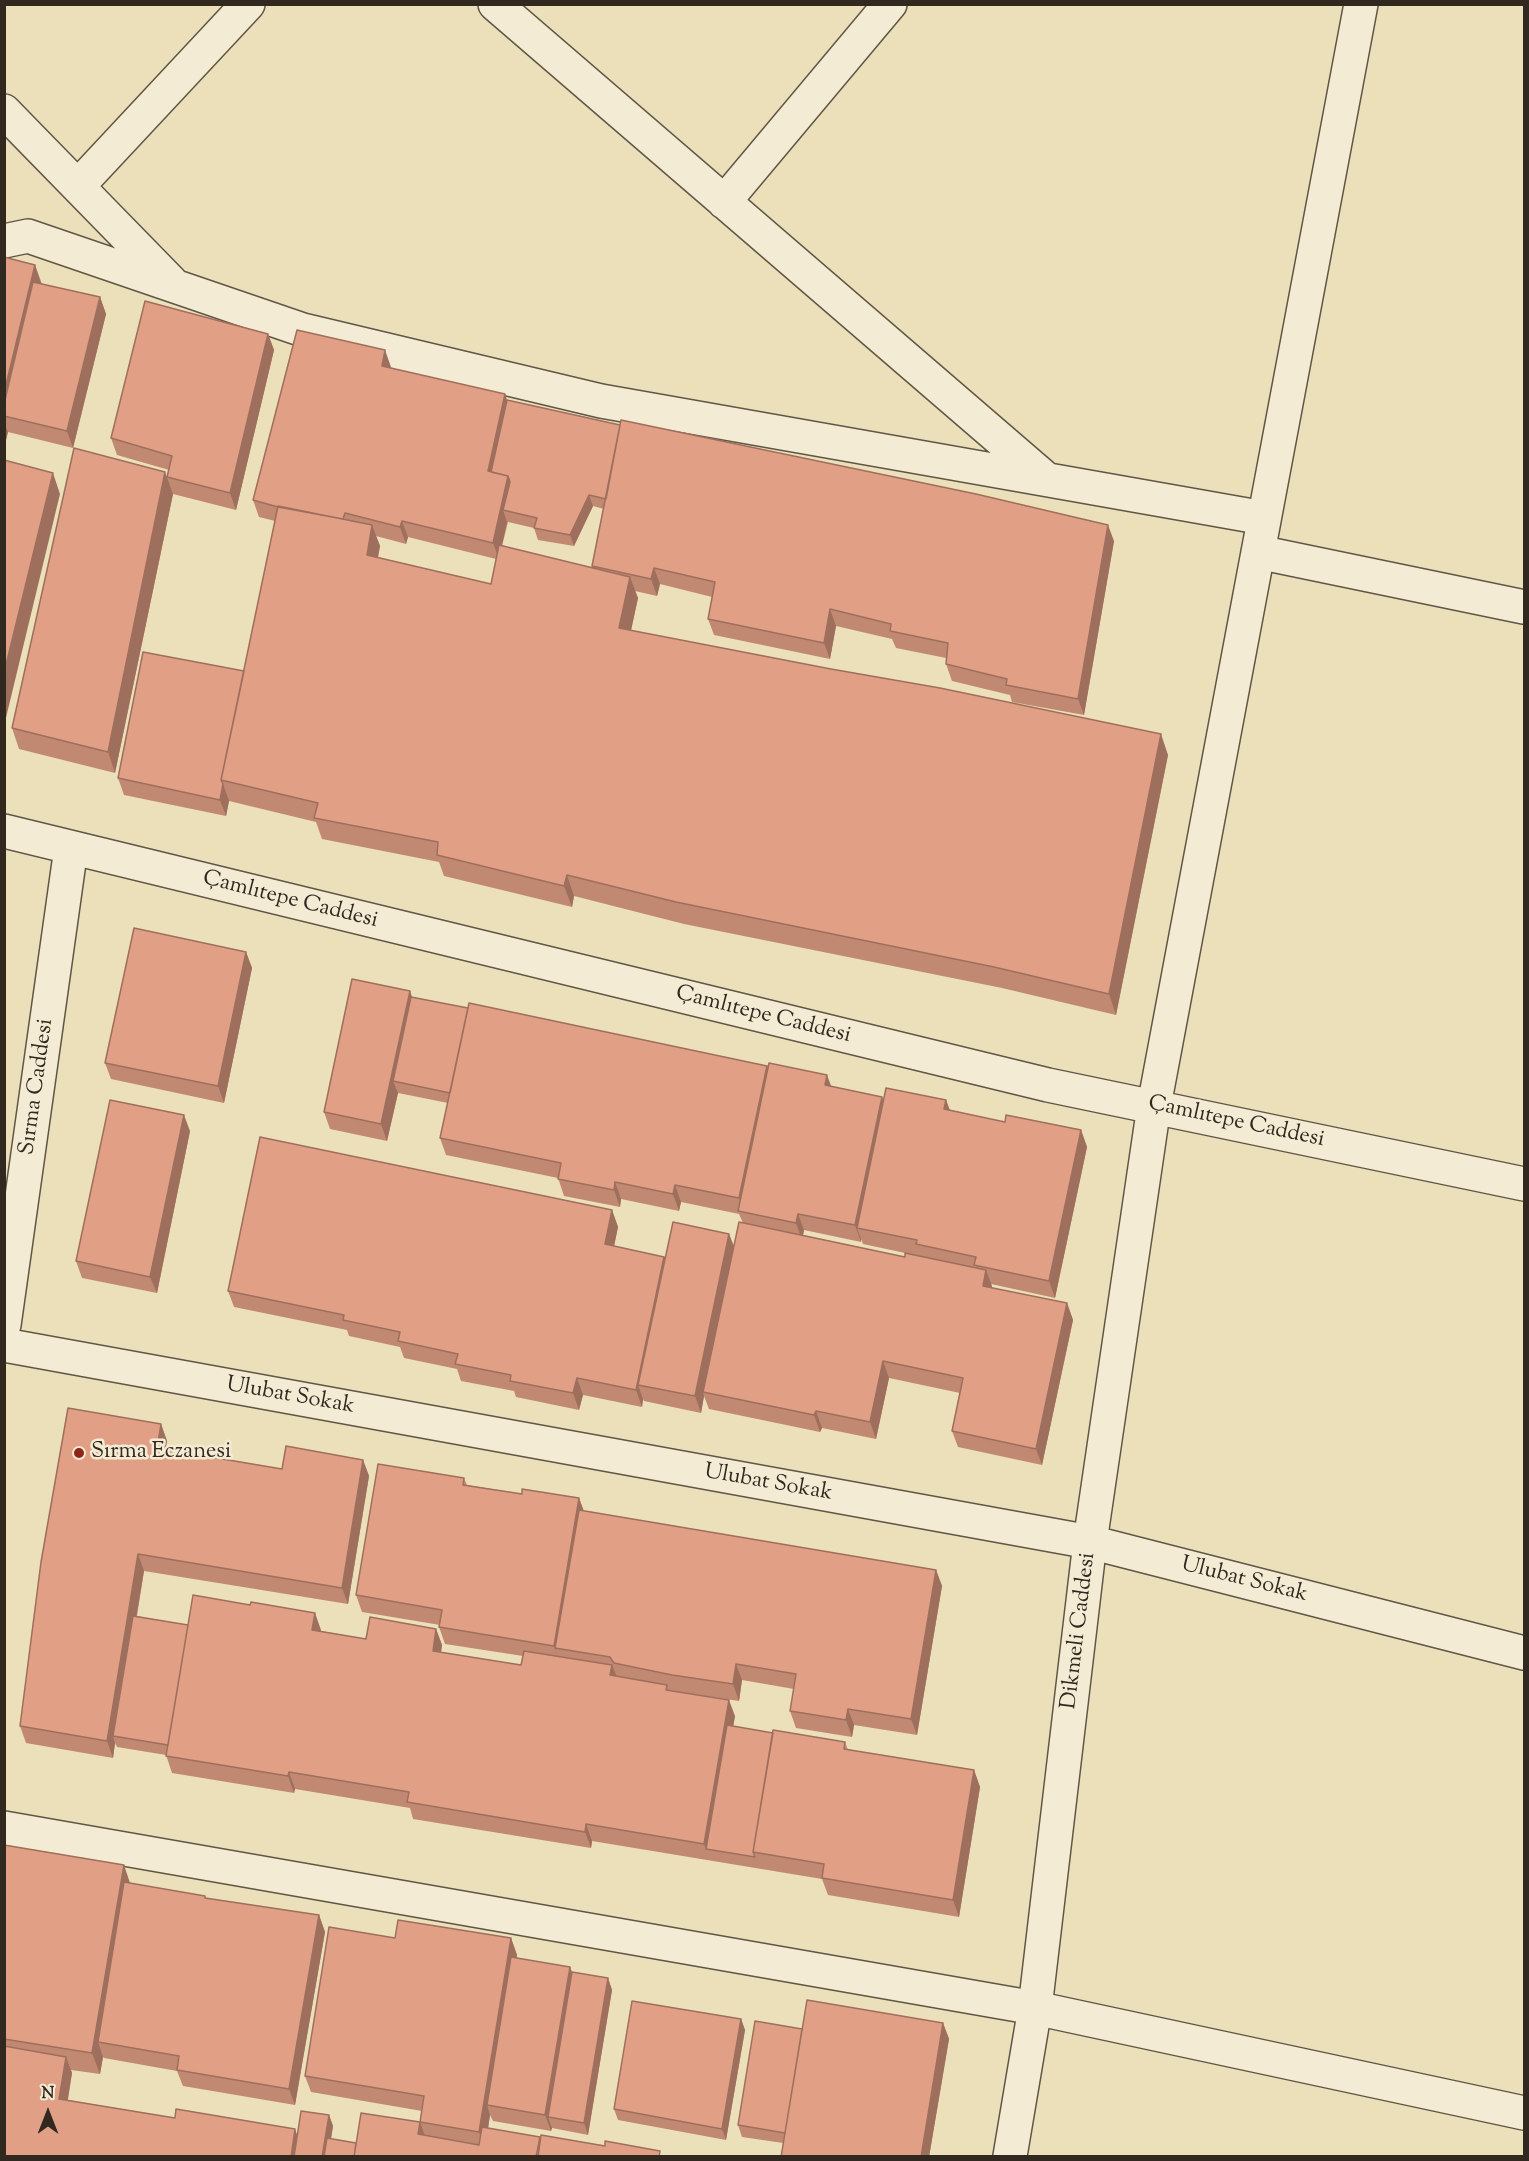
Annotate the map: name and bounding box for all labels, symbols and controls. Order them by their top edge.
street label: Çamlıtepe Caddesi [200,866,380,936]
street label: Çamlıtepe Caddesi [673,981,853,1051]
street label: Sırma Caddesi [15,1017,61,1157]
street label: Çamlıtepe Caddesi [1145,1091,1327,1155]
street label: Ulubat Sokak [224,1373,356,1421]
place label: Sırma Eczanesi [91,1440,231,1466]
marker: Sırma Eczanesi [72,1446,86,1460]
street label: Ulubat Sokak [702,1460,834,1508]
street label: Dikmeli Caddesi [1057,1551,1103,1711]
street label: Ulubat Sokak [1178,1553,1310,1609]
north arrow [18,2083,78,2143]
text: N [42,2083,54,2106]

